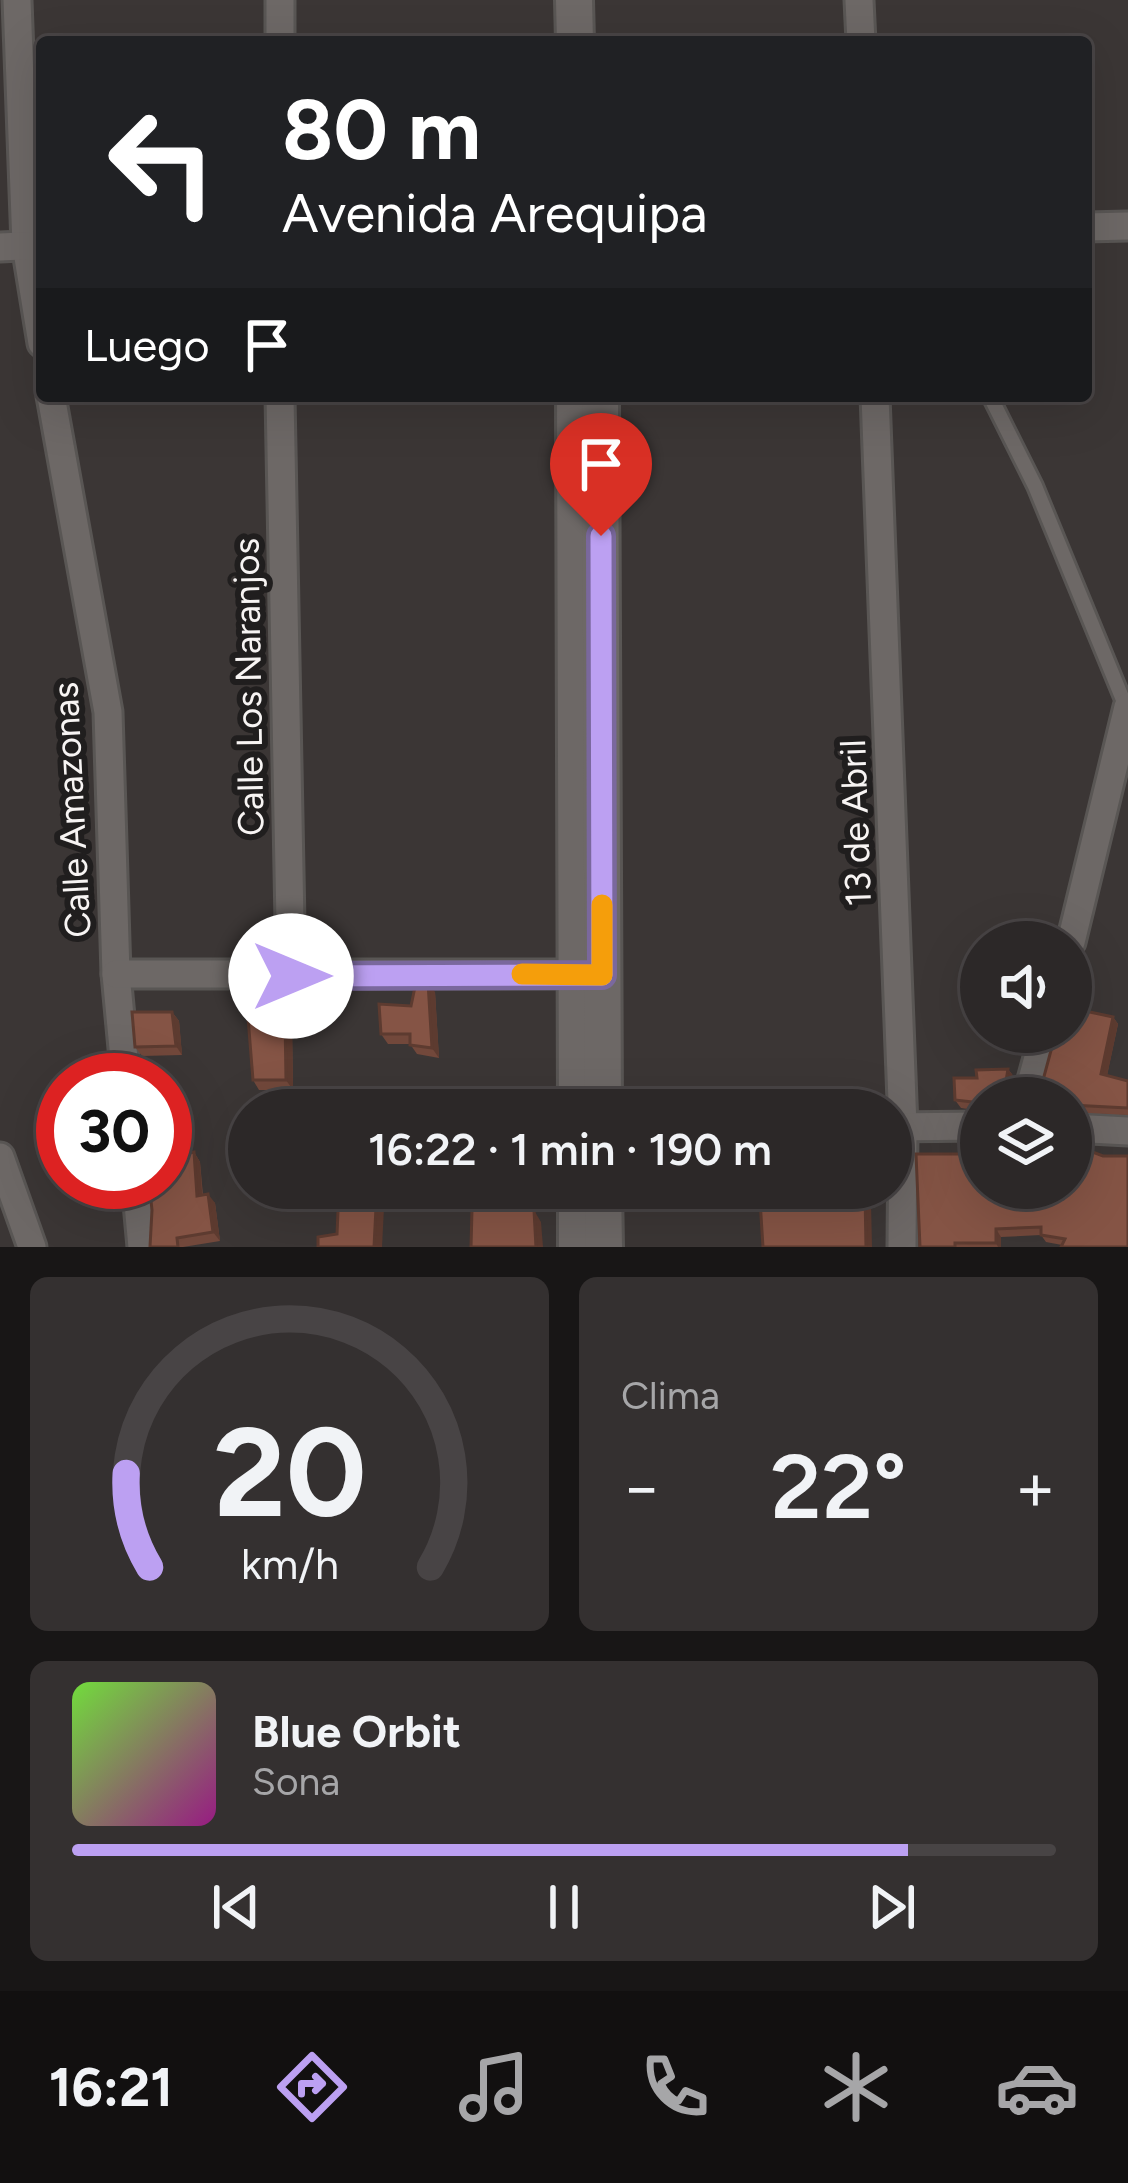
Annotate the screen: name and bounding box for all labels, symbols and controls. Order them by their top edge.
text: 80 m [282,79,481,180]
icon: left [84,84,240,240]
text: Avenida Arequipa [282,181,708,246]
icon: arrive [234,312,300,378]
text: Luego [84,318,210,372]
pin [550,413,652,536]
icon: arrive [568,431,634,497]
street label: Calle Los Naranjos [224,538,273,836]
street label: Calle Amazonas [43,681,100,939]
street label: 13 de Abril [831,739,880,907]
position arrow [228,913,354,1039]
map controls [960,921,1092,1209]
button: sound [960,921,1092,1053]
speed limit sign: 30 [36,1053,192,1209]
button: layers [960,1077,1092,1209]
text: 16:22 · 1 min · 190 m [368,1122,772,1176]
text: Clima [621,1372,720,1419]
text: 20 [213,1397,366,1547]
text: 22° [770,1432,907,1541]
text: − [621,1447,662,1527]
text: + [1015,1447,1056,1527]
text: km/h [241,1538,338,1590]
text: Blue Orbit [252,1704,461,1758]
text: Sona [252,1758,340,1805]
icon: previous [203,1874,269,1940]
icon: pause [531,1874,597,1940]
icon: next [859,1874,925,1940]
icon: directions [270,2045,354,2129]
icon: music [452,2045,536,2129]
icon: phone [633,2045,717,2129]
icon: climate [814,2045,898,2129]
icon: car [995,2045,1079,2129]
text: 16:21 [49,2055,173,2120]

